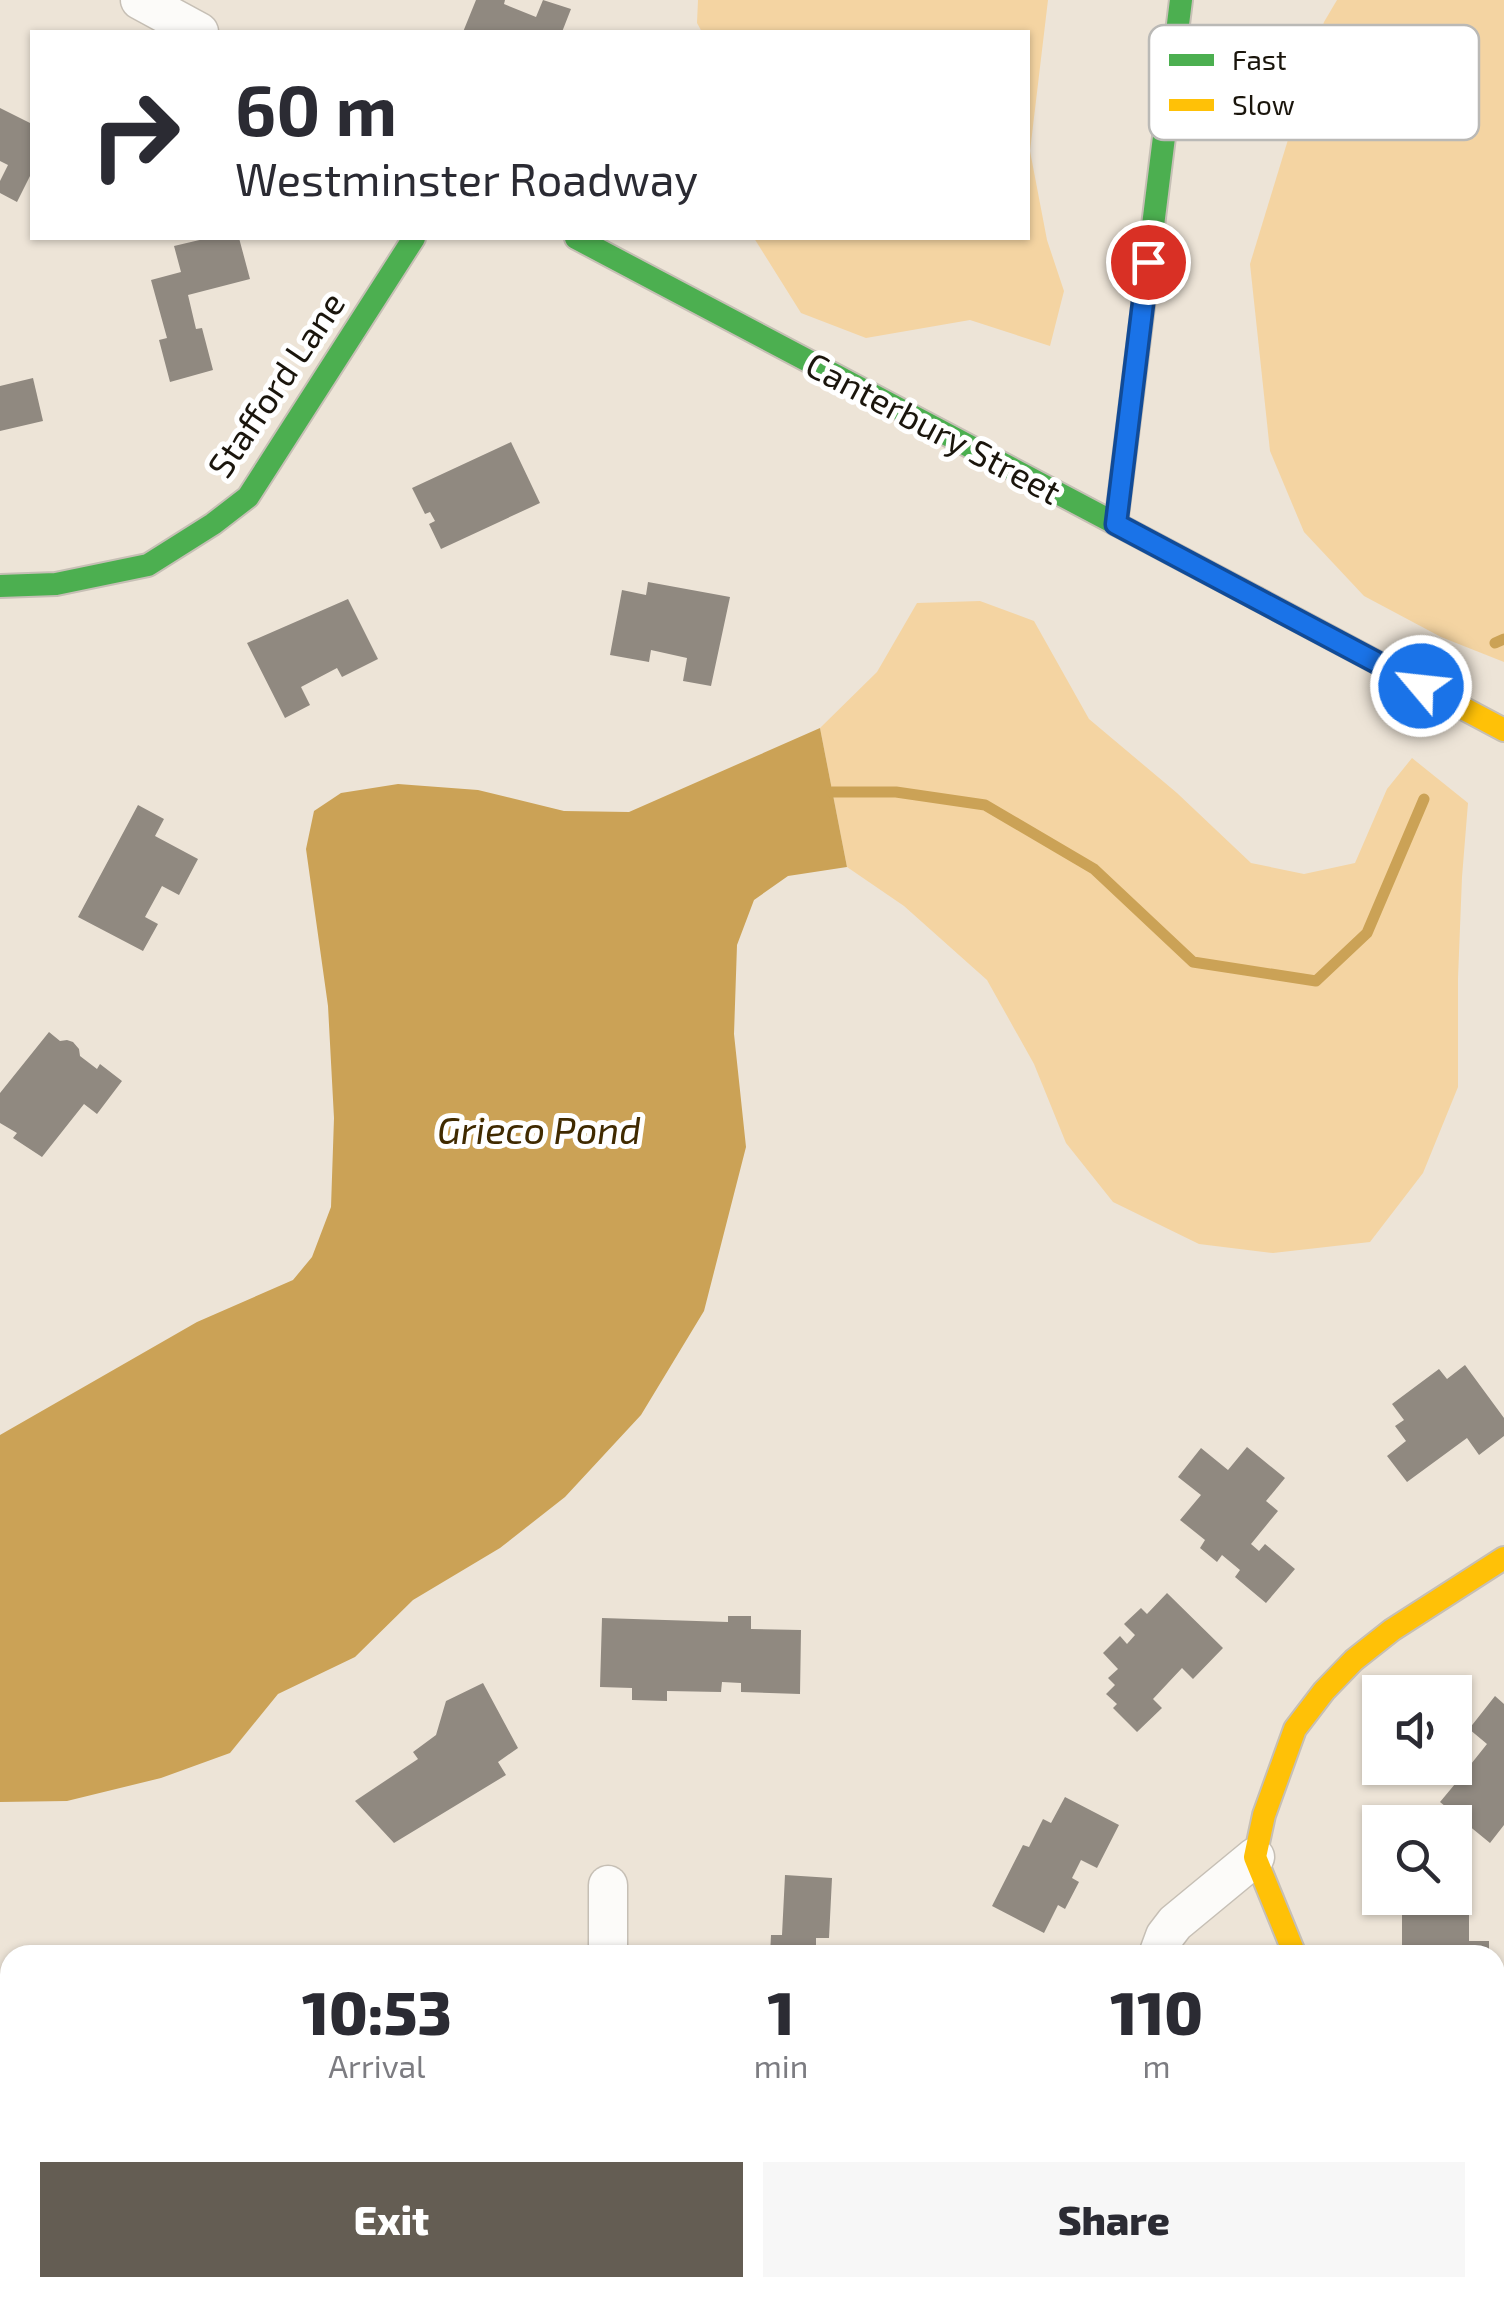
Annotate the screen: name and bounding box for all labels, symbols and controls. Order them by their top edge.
legend [1149,25,1479,140]
text: Fast [1232,42,1287,76]
text: 60 m [235,66,397,150]
icon: right [70,70,200,200]
text: Slow [1232,87,1295,121]
text: Westminster Roadway [235,151,698,205]
pin [1106,220,1191,305]
icon: arrive [1121,235,1176,290]
street label: Stafford Lane [198,283,352,485]
street label: Canterbury Street [799,342,1069,512]
position arrow [1369,634,1473,738]
water label: Grieco Pond [437,1106,641,1152]
map controls [1362,1675,1472,1915]
button: sound [1362,1675,1472,1785]
button: search [1362,1805,1472,1915]
text: 10:53 [302,1975,452,2047]
text: 1 [767,1975,795,2047]
text: 110 [1110,1975,1203,2047]
text: Arrival [328,2046,426,2084]
text: min [754,2046,808,2084]
text: m [1143,2046,1171,2084]
button: Exit [40,2162,743,2277]
button: Share [763,2162,1465,2277]

